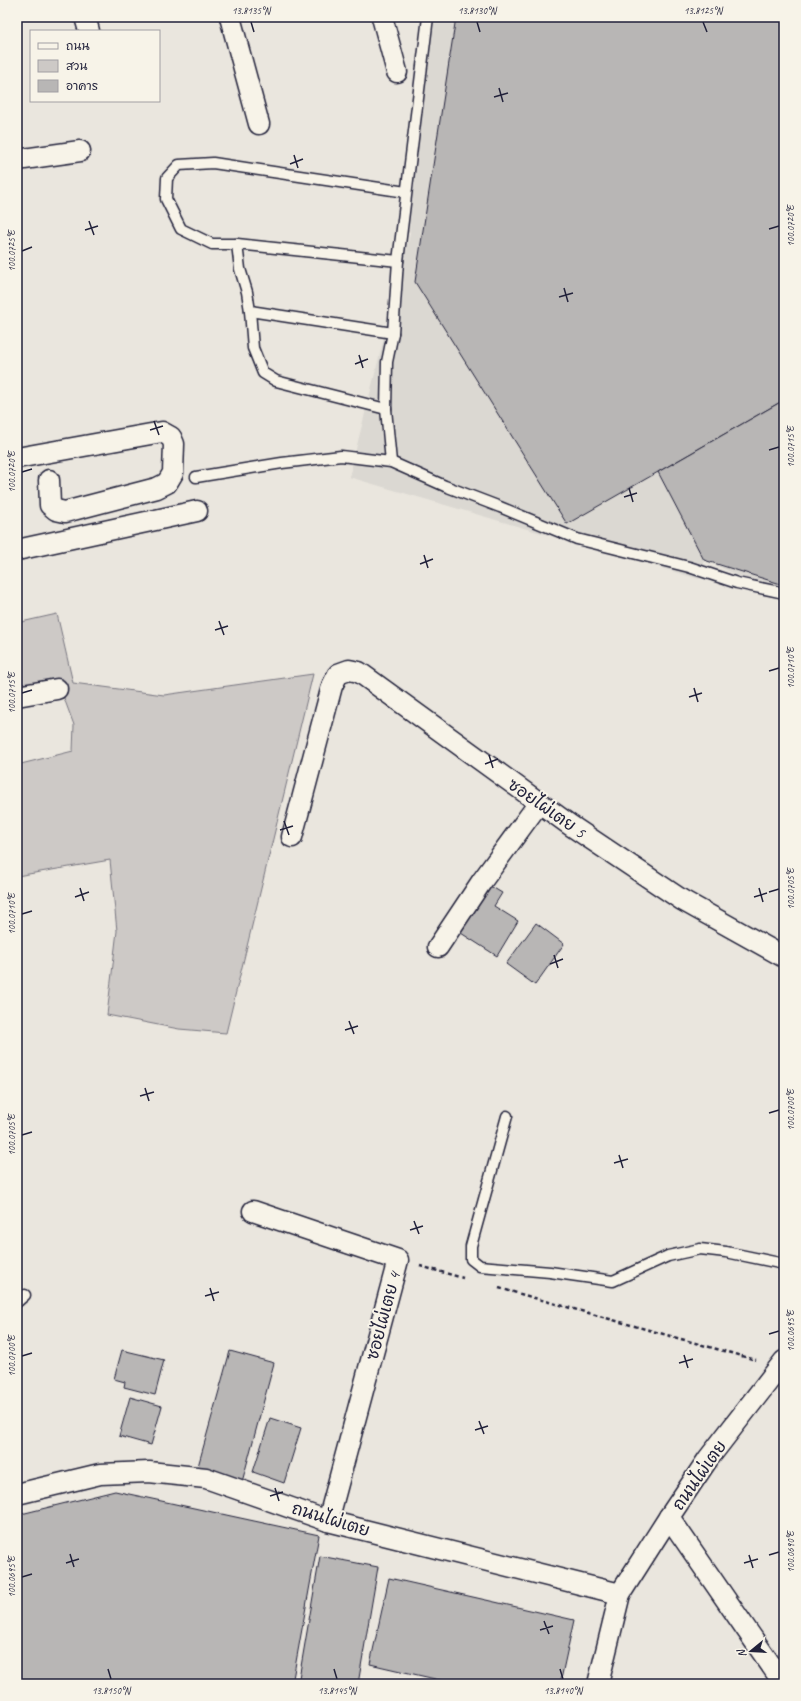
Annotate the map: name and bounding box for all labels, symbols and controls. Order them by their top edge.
text: 13.8135°N [232,4,272,17]
text: 13.8130°N [458,4,498,17]
text: 13.8125°N [684,4,724,17]
legend [30,30,160,102]
text: ถนน [66,38,90,54]
text: สวน [66,58,87,74]
text: อาคาร [66,78,98,94]
text: 100.0720°E [784,203,797,247]
text: 100.0725°E [5,228,18,272]
text: 100.0715°E [784,424,797,468]
text: 100.0720°E [5,449,18,493]
text: 100.0710°E [784,645,797,689]
text: 100.0715°E [5,670,18,714]
street label: ซอยไผ่เตย 5 [504,773,591,844]
text: 100.0705°E [784,866,797,910]
text: 100.0710°E [5,891,18,935]
text: 100.0700°E [784,1087,797,1131]
text: 100.0705°E [5,1112,18,1156]
street label: ซอยไผ่เตย 4 [361,1267,406,1362]
text: 100.0695°E [784,1308,797,1352]
text: 100.0700°E [5,1333,18,1377]
street label: ถนนไผ่เตย [667,1436,731,1514]
street label: ถนนไผ่เตย [289,1497,373,1541]
text: 100.0690°E [784,1529,797,1573]
text: 100.0695°E [5,1554,18,1598]
north arrow [731,1631,771,1671]
text: N [733,1647,749,1659]
text: 13.8150°N [92,1684,132,1697]
text: 13.8145°N [318,1684,358,1697]
text: 13.8140°N [544,1684,584,1697]

